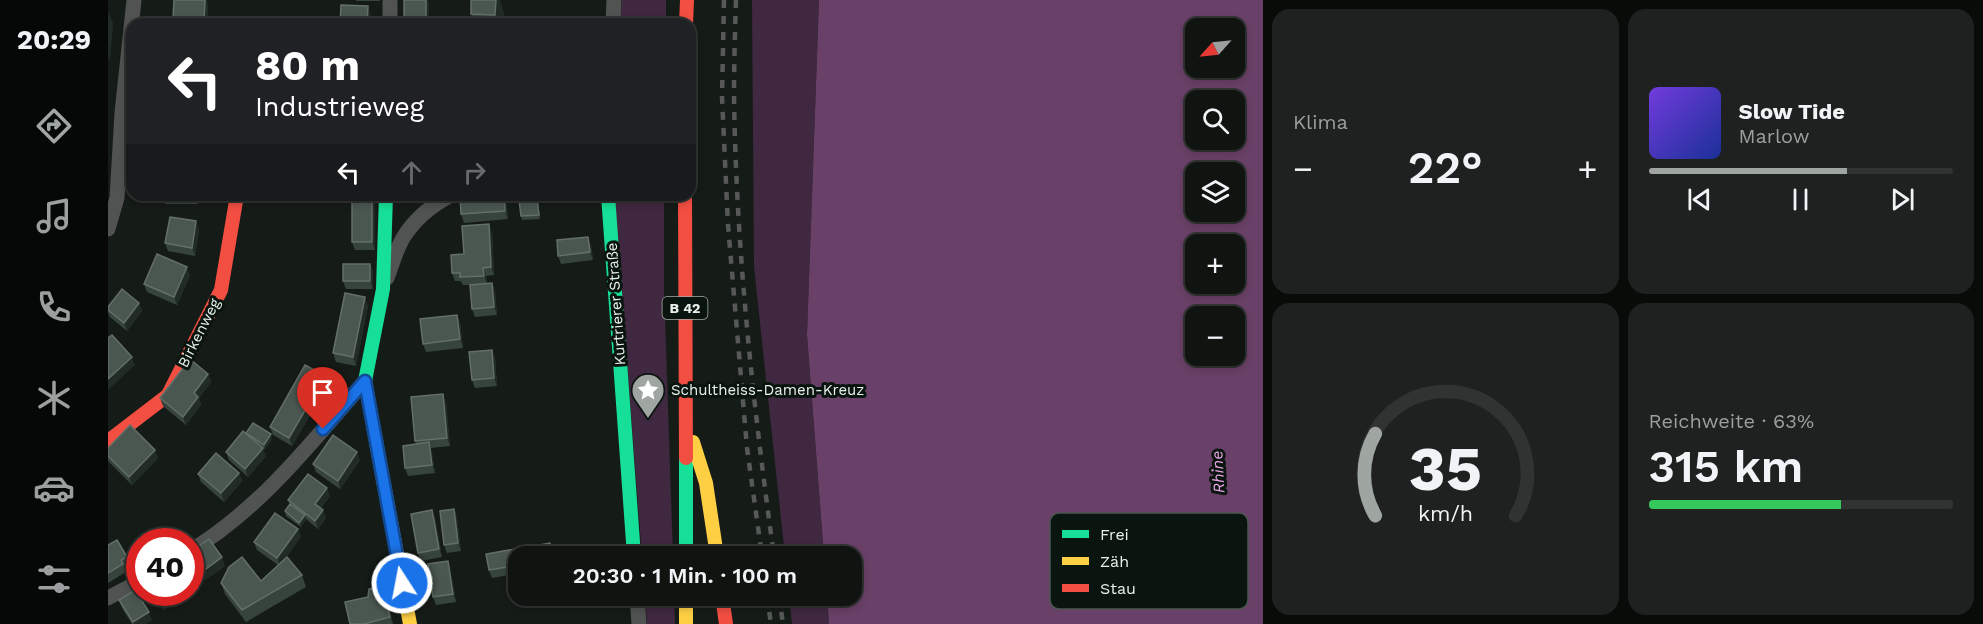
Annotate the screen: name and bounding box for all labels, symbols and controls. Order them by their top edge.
north arrow [1185,18,1245,78]
map controls [1185,18,1245,366]
text: 20:29 [17,24,91,56]
text: 80 m [255,41,360,90]
icon: left [156,42,234,120]
button: search [1185,90,1245,150]
text: Industrieweg [255,91,424,123]
text: Slow Tide [1739,99,1845,124]
icon: directions [33,105,75,147]
text: Klima [1293,110,1348,134]
text: Marlow [1739,124,1809,148]
text: 22° [1408,141,1483,194]
text: − [1293,149,1313,188]
text: + [1578,149,1597,188]
icon: left [332,156,365,189]
icon: ahead [395,156,428,189]
icon: right [458,156,491,189]
button: layers [1185,162,1245,222]
icon: previous [1683,183,1716,216]
icon: pause [1784,183,1817,216]
icon: next [1886,183,1919,216]
icon: music [33,195,75,237]
button: + [1185,234,1245,294]
street label: Kurtrierer Straße [603,242,629,366]
icon: phone [33,286,75,328]
street label: Birkenweg [174,296,224,370]
road number: B 42 [662,297,708,319]
button: − [1185,306,1245,366]
pin [297,367,348,429]
place icon: Schultheiss-Damen-Kreuz [630,372,666,419]
icon: arrive [306,376,339,409]
icon: climate [33,377,75,419]
place label: Schultheiss-Damen-Kreuz [671,381,864,399]
text: Reichweite · 63% [1649,409,1814,433]
text: 35 [1409,432,1482,505]
text: 315 km [1649,440,1803,493]
water label: Rhine [1207,450,1229,494]
icon: car [33,467,75,509]
text: km/h [1418,501,1473,526]
legend [1050,513,1248,609]
text: Frei [1100,525,1129,544]
speed limit sign: 40 [126,528,204,606]
position arrow [370,551,434,615]
text: Zäh [1100,552,1129,571]
icon: filters [33,558,75,600]
text: 20:30 · 1 Min. · 100 m [573,563,797,588]
text: Stau [1100,579,1136,598]

